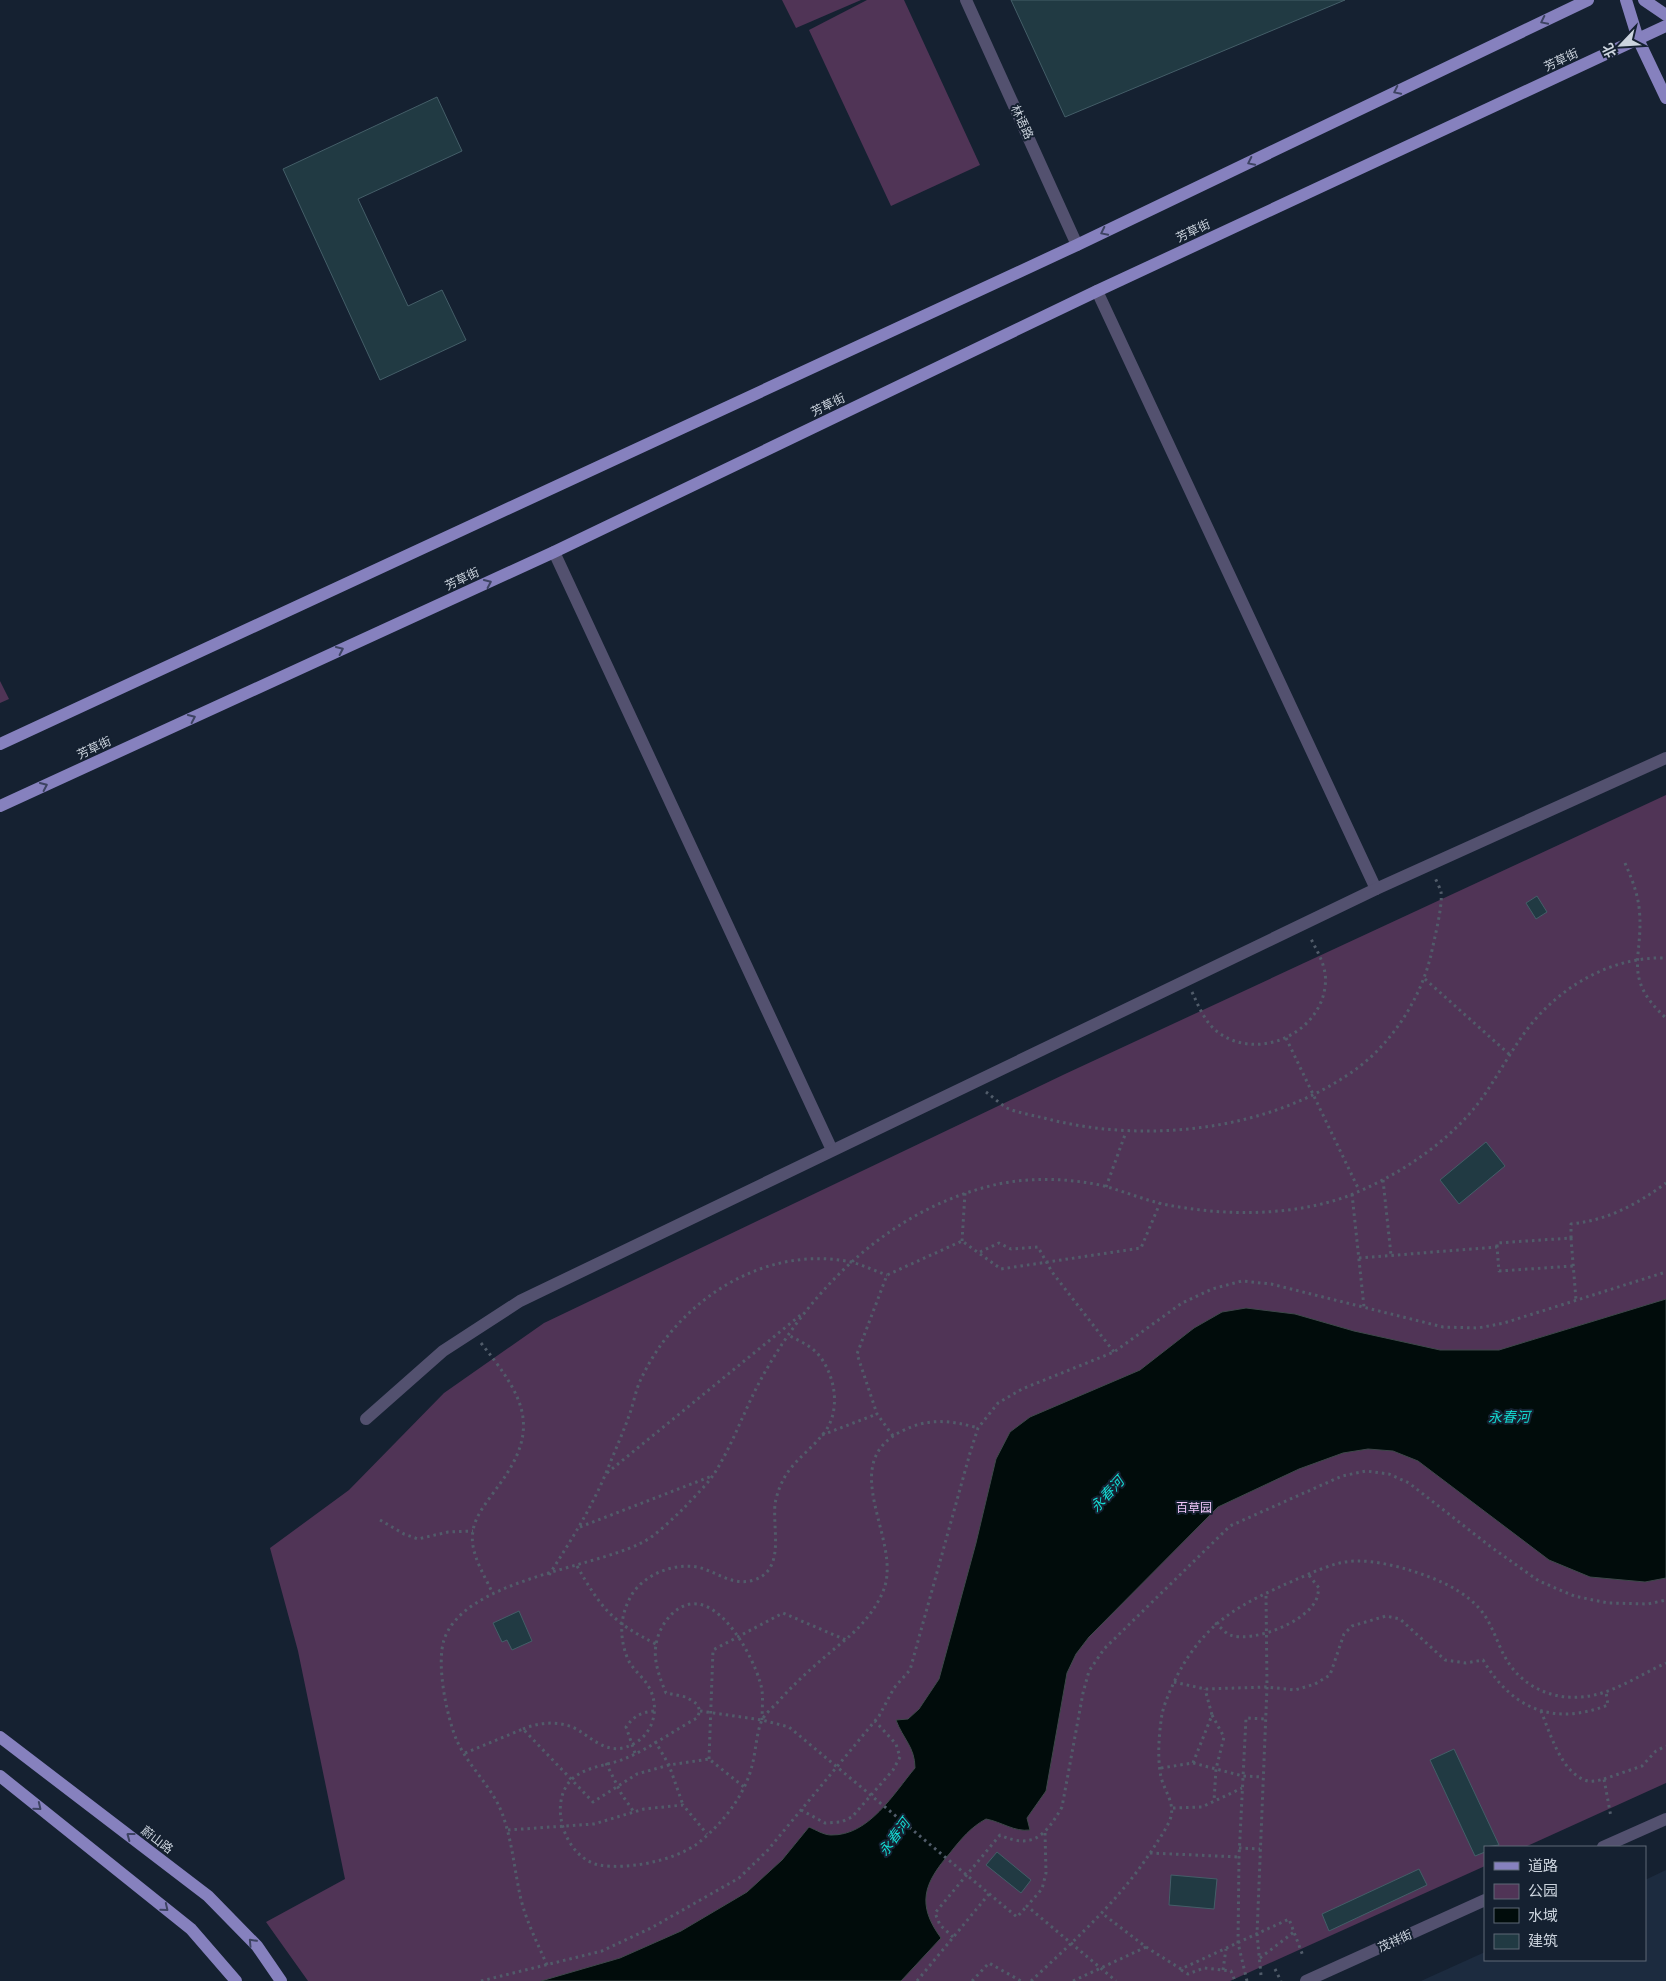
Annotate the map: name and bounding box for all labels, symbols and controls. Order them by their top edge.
one-way arrow [1540,15,1549,25]
north arrow [1596,20,1646,70]
text: 北 [1598,40,1620,61]
street label: 芳草街 [1541,45,1581,75]
one-way arrow [1393,85,1402,96]
street label: 林语路 [1007,102,1037,142]
one-way arrow [1247,155,1256,166]
street label: 芳草街 [1173,216,1213,246]
one-way arrow [1100,226,1109,236]
street label: 芳草街 [808,390,848,420]
street label: 芳草街 [442,564,482,594]
one-way arrow [483,578,492,589]
one-way arrow [335,646,344,657]
one-way arrow [187,714,196,724]
street label: 芳草街 [74,733,114,763]
one-way arrow [39,781,48,792]
water label: 永春河 [1488,1408,1533,1426]
water label: 永春河 [1086,1470,1130,1516]
park label: 百草园 [1176,1500,1212,1516]
one-way arrow [32,1801,41,1809]
water label: 永春河 [874,1812,915,1859]
street label: 蔚山路 [138,1823,176,1857]
one-way arrow [126,1833,136,1842]
legend [1484,1846,1646,1961]
text: 道路 [1528,1856,1558,1876]
text: 公园 [1528,1881,1558,1901]
one-way arrow [159,1903,168,1911]
text: 水域 [1528,1906,1558,1926]
street label: 茂祥街 [1375,1926,1415,1956]
text: 建筑 [1528,1931,1558,1951]
one-way arrow [249,1939,258,1948]

